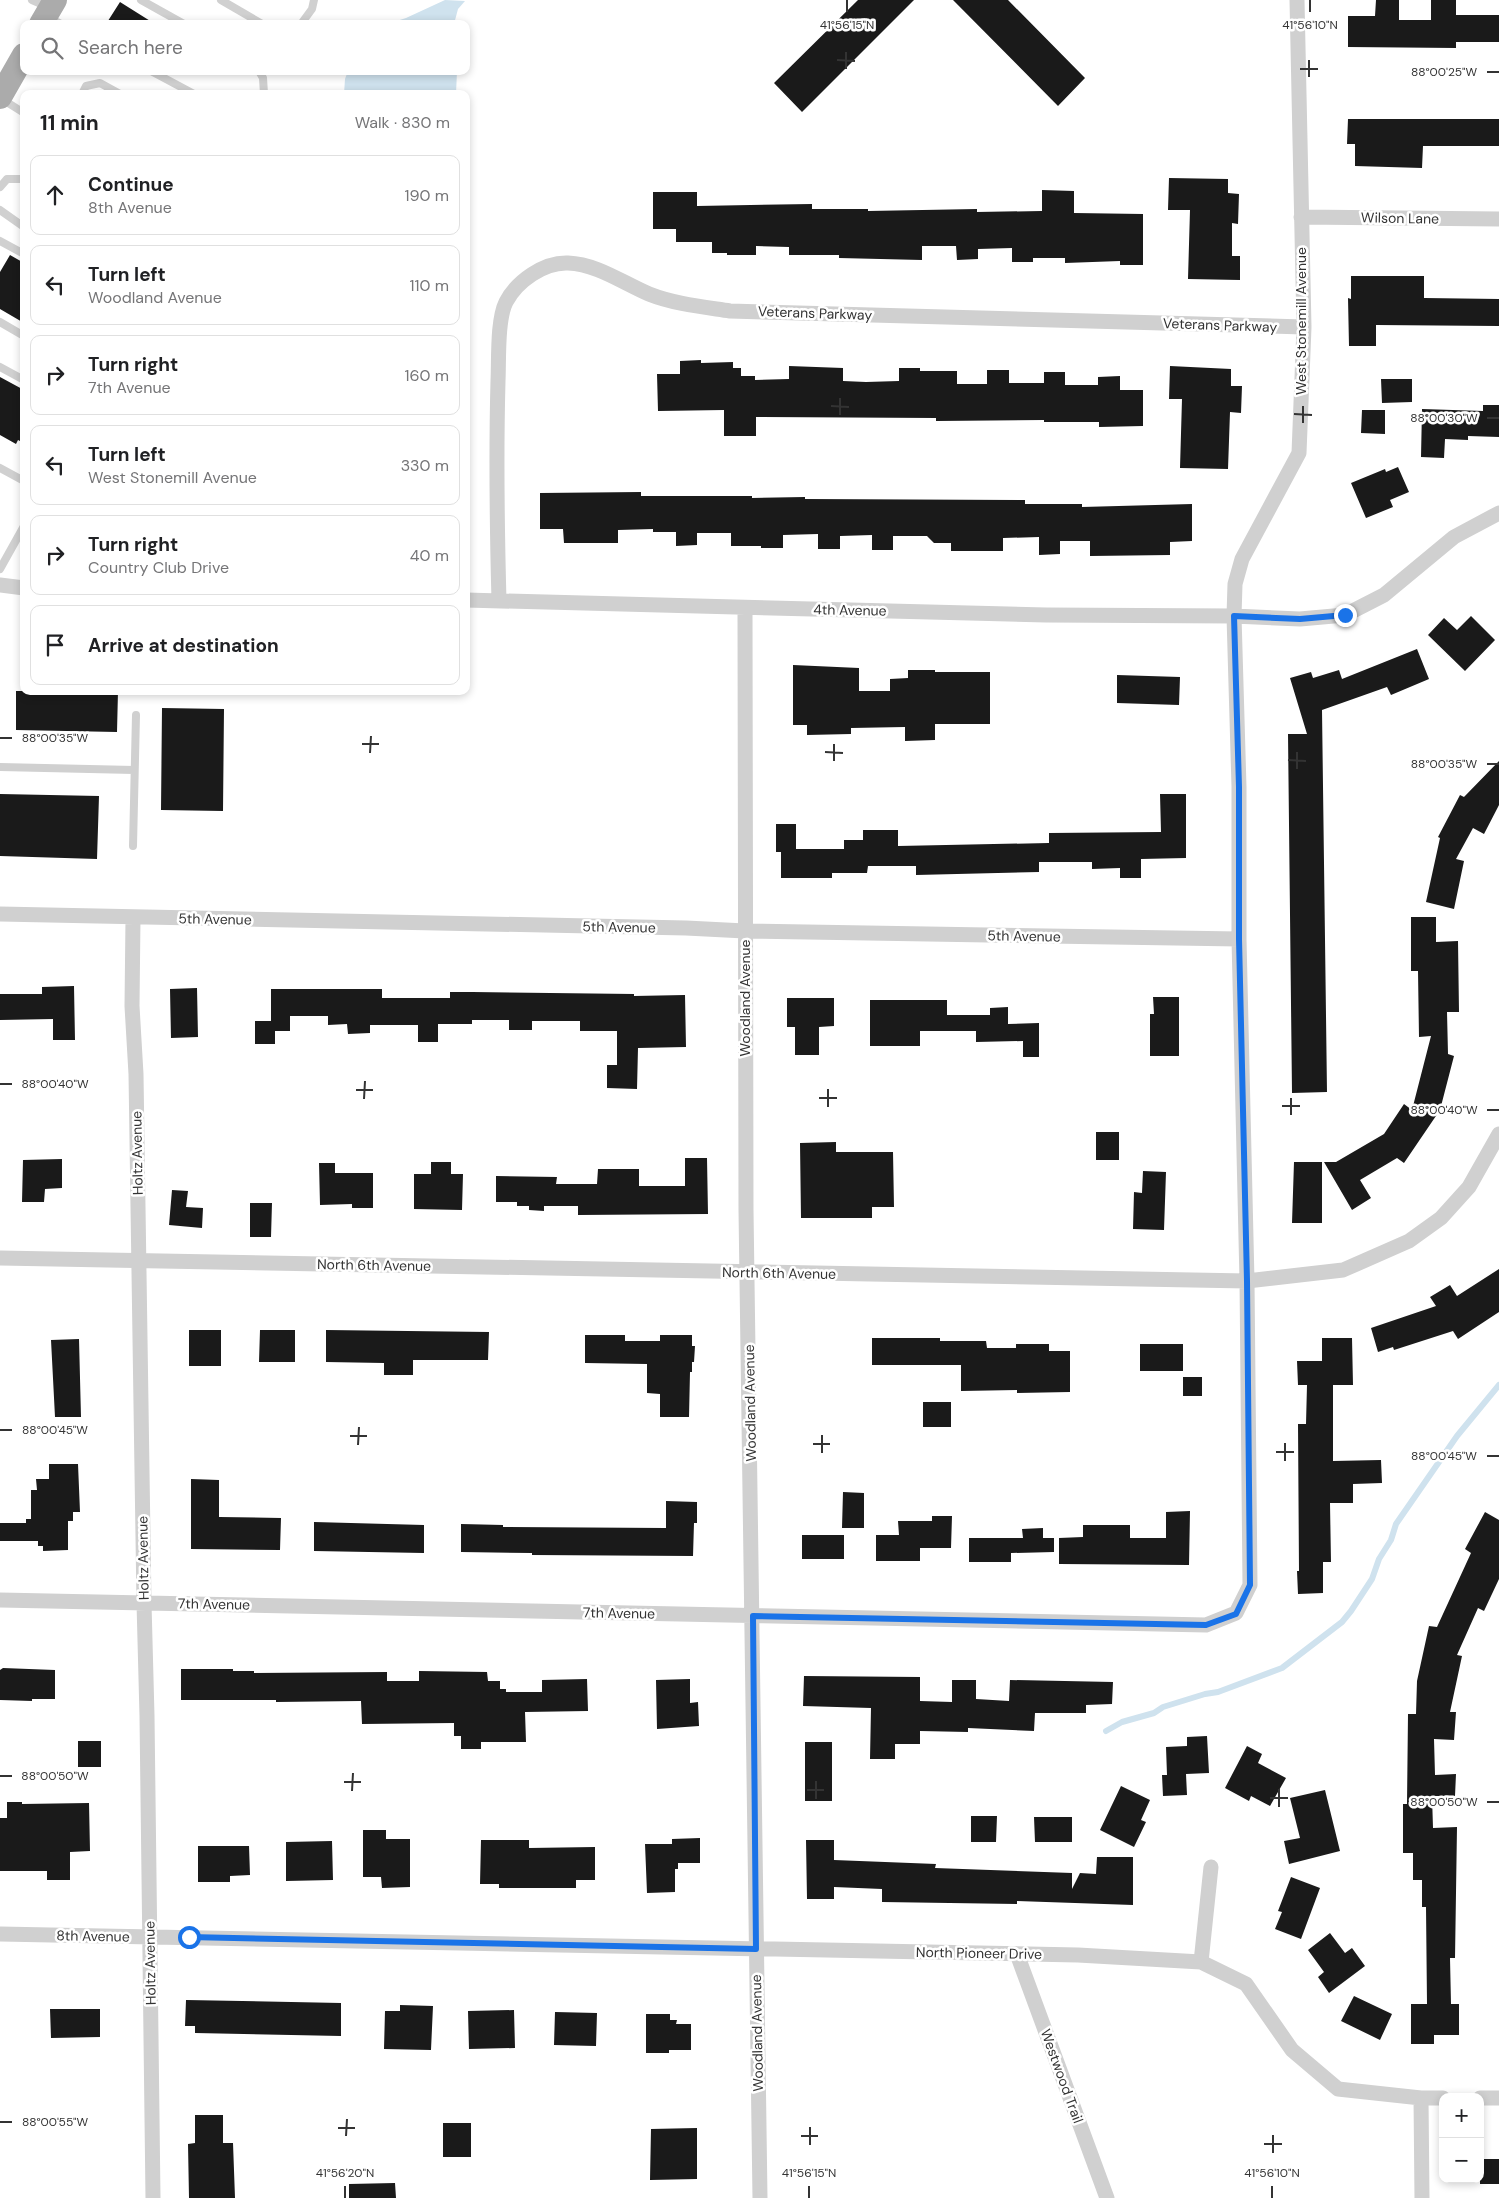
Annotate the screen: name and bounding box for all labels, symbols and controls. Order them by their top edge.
text: 41°56'15"N [820,17,874,33]
text: 41°56'10"N [1282,17,1338,33]
search box [20,20,470,75]
icon: search [38,34,66,62]
text: Search here [78,35,183,60]
text: 88°00'25"W [1411,64,1477,80]
text: 11 min [40,109,99,137]
text: Walk · 830 m [355,112,450,133]
text: Continue [88,172,174,197]
icon: ahead [41,181,69,209]
text: 190 m [405,185,449,206]
text: 8th Avenue [88,197,172,218]
street label: Wilson Lane [1361,208,1439,228]
street label: West Stonemill Avenue [1292,247,1310,395]
text: Turn left [88,262,166,287]
icon: left [41,271,69,299]
text: 110 m [410,275,449,296]
text: Woodland Avenue [88,287,222,308]
street label: Veterans Parkway [758,302,873,324]
street label: Veterans Parkway [1163,314,1278,336]
text: Turn right [88,352,178,377]
icon: right [41,361,69,389]
text: 160 m [405,365,449,386]
text: 7th Avenue [88,377,171,398]
text: 88°00'30"W [1410,410,1478,426]
text: Turn left [88,442,166,467]
icon: left [41,451,69,479]
text: 330 m [401,455,449,476]
text: West Stonemill Avenue [88,467,257,488]
text: Turn right [88,532,178,557]
icon: right [41,541,69,569]
text: 40 m [410,545,449,566]
text: Country Club Drive [88,557,229,578]
street label: 4th Avenue [813,600,887,620]
route end [1334,604,1357,627]
icon: arrive [41,631,69,659]
text: Arrive at destination [88,633,279,658]
text: 88°00'35"W [22,730,89,746]
text: 88°00'35"W [1411,756,1478,772]
street label: 5th Avenue [178,909,252,929]
street label: 5th Avenue [582,917,656,937]
street label: 5th Avenue [987,926,1061,946]
street label: Woodland Avenue [736,939,754,1057]
text: 88°00'40"W [22,1076,89,1092]
text: 88°00'40"W [1411,1102,1478,1118]
street label: Holtz Avenue [127,1111,147,1195]
street label: North 6th Avenue [317,1255,431,1275]
street label: North 6th Avenue [722,1263,836,1283]
street label: Woodland Avenue [740,1344,760,1462]
text: 88°00'45"W [22,1422,88,1438]
text: 88°00'45"W [1411,1448,1477,1464]
street label: Holtz Avenue [133,1516,153,1600]
street label: 7th Avenue [178,1594,250,1614]
street label: 7th Avenue [583,1603,655,1623]
text: 88°00'50"W [21,1768,89,1784]
text: 88°00'50"W [1410,1794,1478,1810]
street label: Holtz Avenue [140,1921,160,2005]
street label: 8th Avenue [56,1926,130,1946]
route start [178,1926,201,1949]
street label: North Pioneer Drive [916,1943,1042,1963]
street label: Woodland Avenue [747,1974,767,2092]
street label: Westwood Trail [1037,2026,1087,2126]
map controls [1439,2093,1484,2183]
button: + [1439,2093,1484,2138]
text: 88°00'55"W [22,2114,88,2130]
button: − [1439,2138,1484,2183]
text: 41°56'20"N [316,2165,374,2181]
text: 41°56'15"N [782,2165,836,2181]
text: 41°56'10"N [1244,2165,1300,2181]

